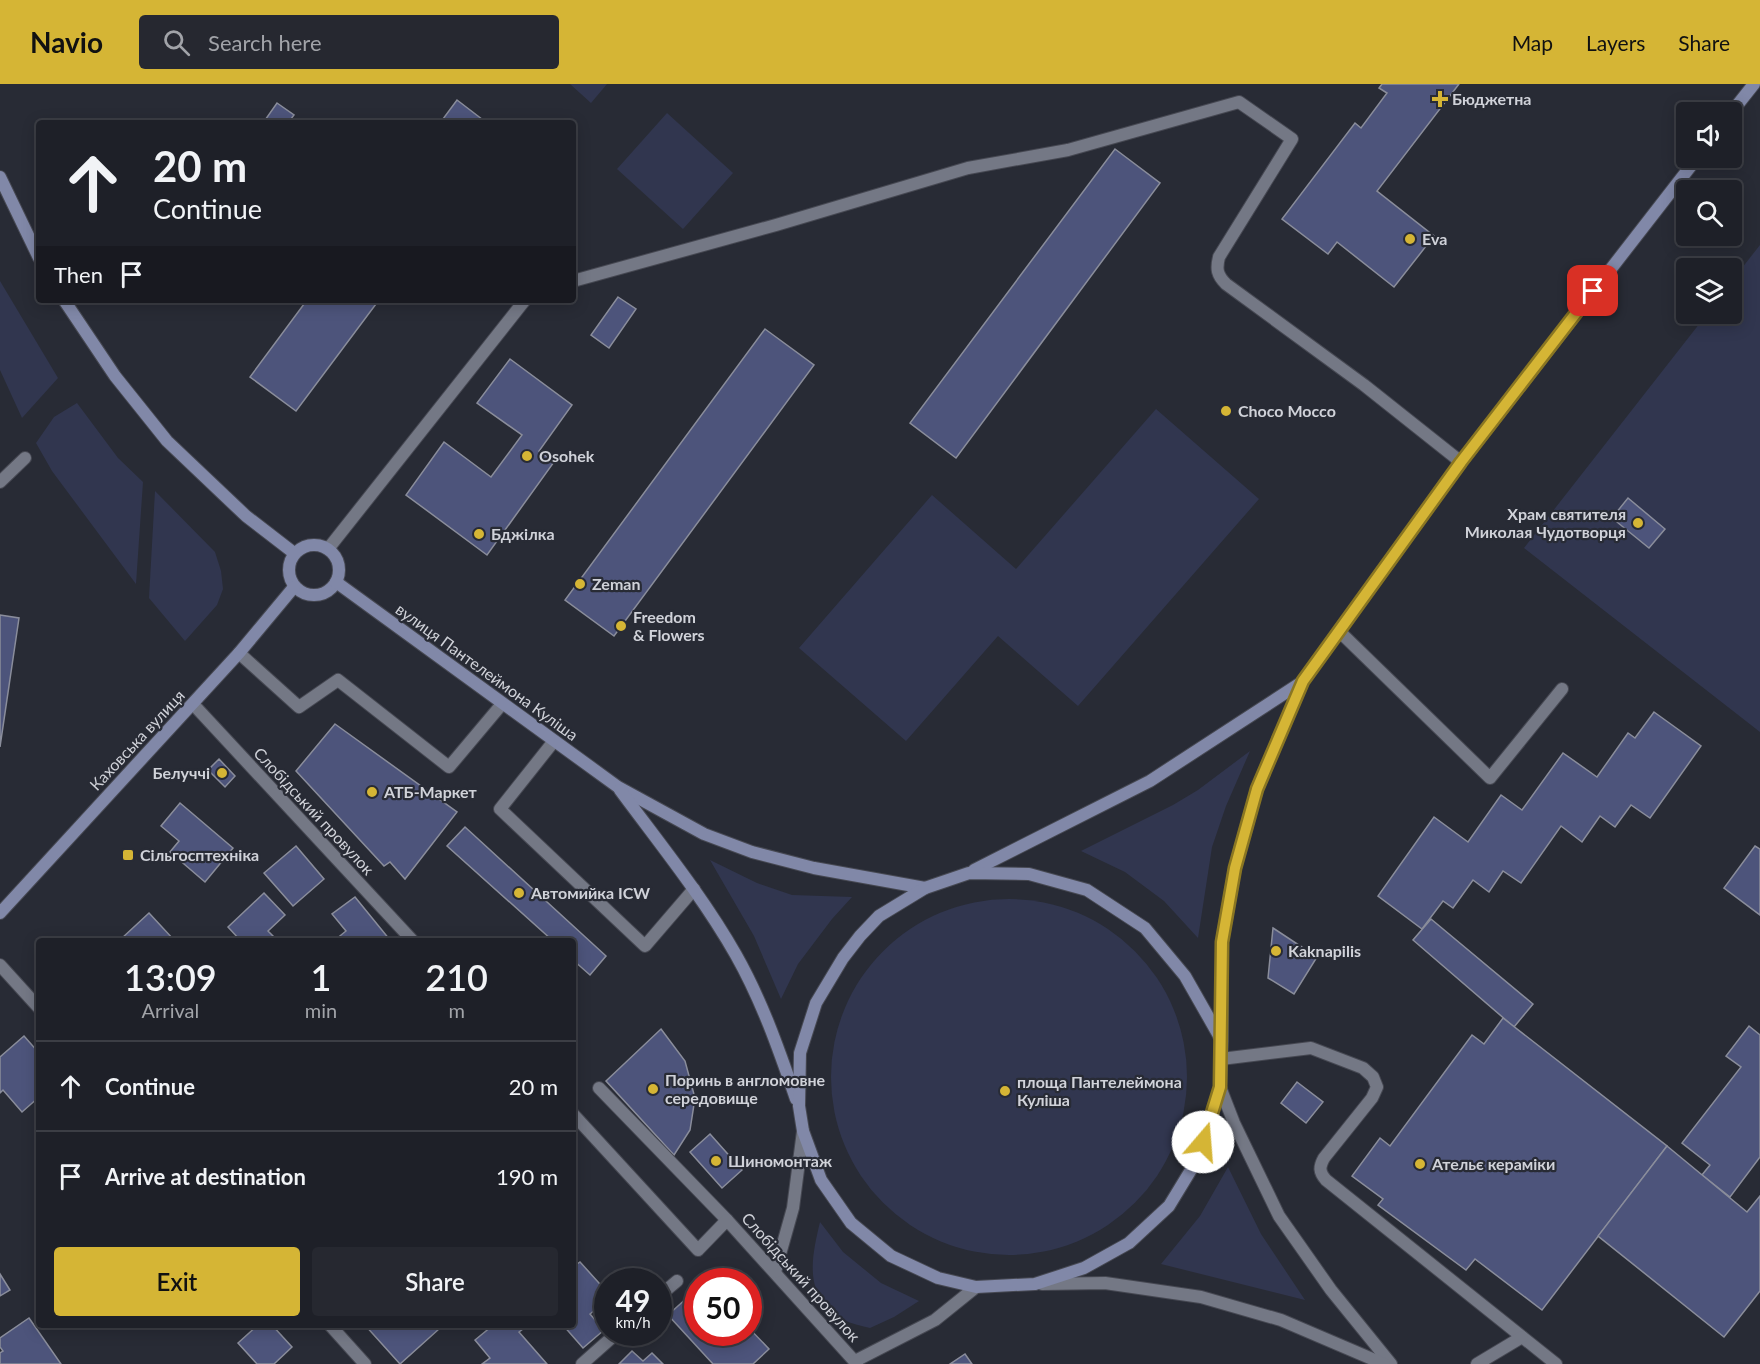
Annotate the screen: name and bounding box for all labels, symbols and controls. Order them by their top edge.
search box [139,15,559,69]
text: Navio [30,25,103,59]
icon: search [160,26,193,59]
text: Search here [208,29,322,56]
text: Map [1512,30,1553,55]
text: Layers [1586,30,1645,55]
text: Share [1678,30,1730,55]
place label: Бюджетна [1452,89,1531,108]
marker: Бюджетна [1433,92,1447,106]
map controls [1676,102,1742,324]
button: sound [1676,102,1742,168]
text: 20 m [153,141,247,191]
icon: ahead [54,144,132,222]
button: search [1676,180,1742,246]
text: Continue [153,192,262,225]
place label: Eva [1422,229,1447,248]
marker: Eva [1403,232,1417,246]
icon: arrive [115,258,148,291]
button: layers [1676,258,1742,324]
text: Then [54,261,103,288]
pin [1567,265,1618,316]
icon: arrive [1576,274,1609,307]
place label: Choco Mocco [1238,401,1336,420]
marker: Choco Mocco [1219,404,1233,418]
place label: Оsоhek [539,446,595,465]
marker: Оsоhek [520,449,534,463]
place label: Храм святителя Миколая Чудотворця [1465,504,1626,541]
marker: Храм святителя Миколая Чудотворця [1631,516,1645,530]
place label: Бджілка [491,524,555,543]
marker: Бджілка [472,527,486,541]
place label: Zeman [592,574,640,593]
marker: Zeman [573,577,587,591]
street label: вулиця Пантелеймона Куліша [393,599,582,744]
place label: Freedom & Flowers [633,607,705,644]
marker: Freedom & Flowers [614,619,628,633]
street label: Каховська вулиця [85,686,188,794]
street label: Слобідський провулок [250,743,379,879]
place label: Белуччі [152,763,210,782]
marker: Белуччі [215,766,229,780]
place label: АТБ-Маркет [383,782,478,801]
marker: АТБ-Маркет [365,785,379,799]
place label: Сільгосптехніка [140,845,259,864]
marker: Сільгосптехніка [121,848,135,862]
place label: Автомийка ICW [530,883,650,902]
marker: Автомийка ICW [512,886,526,900]
place label: Kaknapilis [1288,941,1361,960]
marker: Kaknapilis [1269,944,1283,958]
text: 13:09 [124,955,217,999]
text: 1 [311,955,331,999]
text: 210 [425,955,488,999]
text: Arrival [142,998,199,1022]
text: min [305,998,337,1022]
text: m [448,998,465,1022]
icon: ahead [54,1070,87,1103]
place label: Поринь в англомовне середовище [665,1070,826,1107]
place label: площа Пантелеймона Куліша [1017,1072,1182,1109]
text: Continue [105,1073,195,1100]
text: 20 m [509,1073,558,1100]
marker: Поринь в англомовне середовище [646,1082,660,1096]
marker: площа Пантелеймона Куліша [998,1084,1012,1098]
position arrow [1171,1110,1235,1174]
place label: Шиномонтаж [728,1151,832,1170]
marker: Шиномонтаж [709,1154,723,1168]
place label: Ательє кераміки [1431,1154,1555,1173]
marker: Ательє кераміки [1413,1157,1427,1171]
icon: arrive [54,1160,87,1193]
text: Arrive at destination [105,1163,306,1190]
text: 190 m [496,1163,558,1190]
street label: Слобідський провулок [738,1208,865,1346]
button: Exit [54,1247,300,1316]
button: Share [312,1247,558,1316]
speed limit sign: 50 [684,1268,762,1346]
text: 49 [616,1282,650,1318]
text: km/h [615,1313,651,1331]

